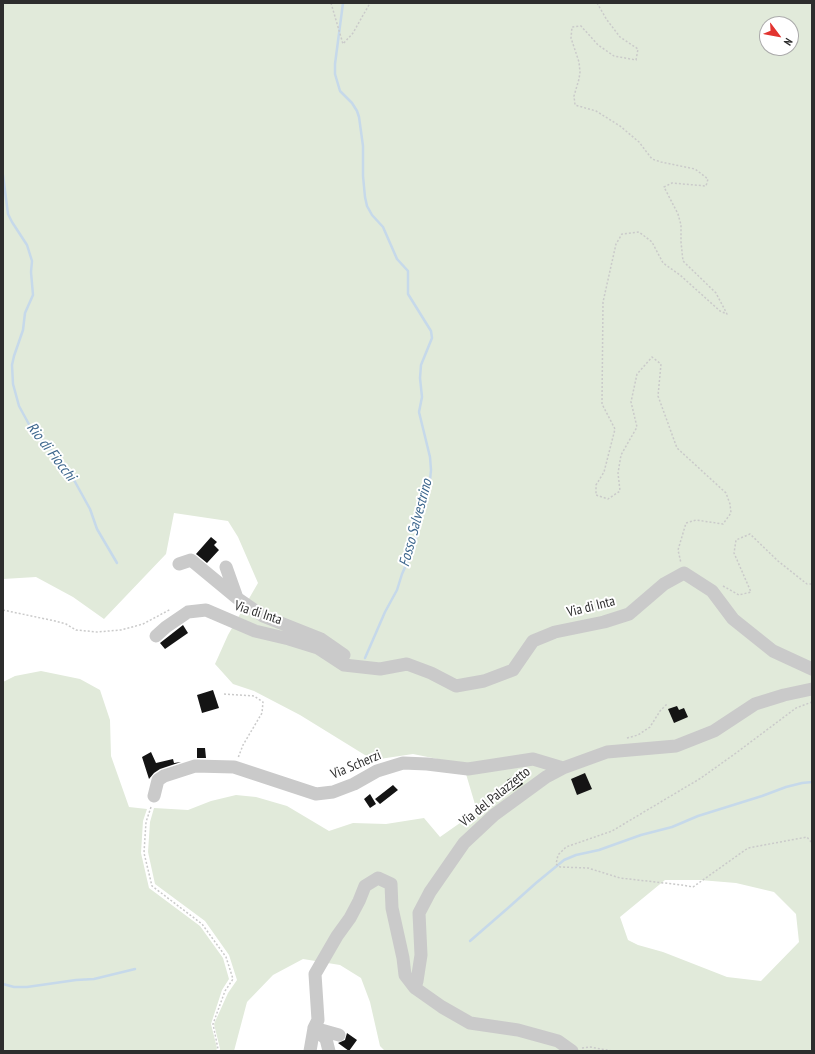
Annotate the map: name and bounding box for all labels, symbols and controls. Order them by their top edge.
north arrow [759,16,799,56]
text: N [781,36,796,48]
water label: Rio di Fiocchi [23,419,79,485]
water label: Fosso Salvestrino [396,477,436,569]
street label: Via di Inta [565,593,617,621]
street label: Via di Inta [232,597,284,629]
street label: Via Scherzi [328,747,384,783]
street label: Via del Palazzetto [456,763,534,831]

